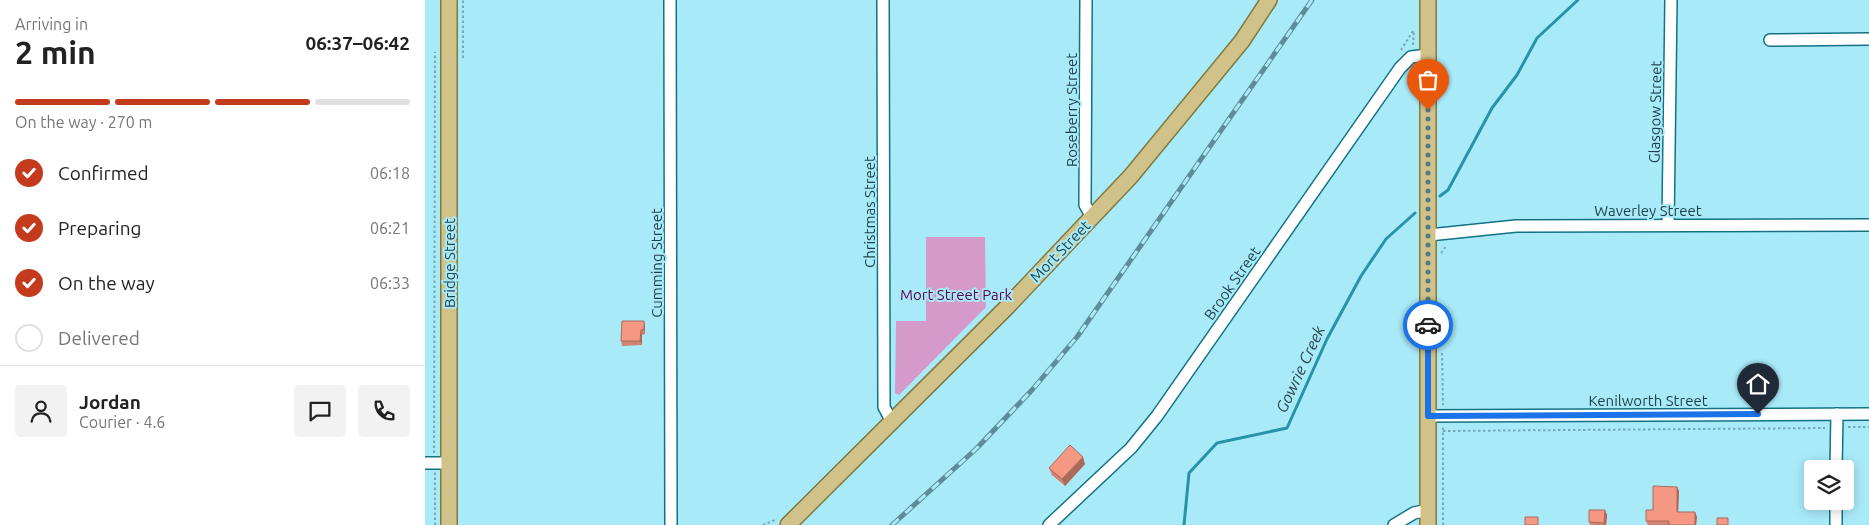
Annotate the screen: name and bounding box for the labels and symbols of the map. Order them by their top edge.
street label: Roseberry Street [1063,53,1080,167]
pin [1407,59,1449,110]
street label: Glasgow Street [1646,61,1664,163]
street label: Christmas Street [861,156,878,268]
street label: Waverley Street [1594,202,1702,219]
street label: Cumming Street [648,208,665,318]
street label: Mort Street [1027,217,1094,285]
street label: Bridge Street [441,218,458,308]
street label: Brook Street [1200,243,1264,323]
park label: Mort Street Park [900,286,1012,303]
courier [1403,300,1453,350]
water label: Gowrie Creek [1272,322,1328,415]
pin [1737,363,1779,414]
street label: Kenilworth Street [1588,392,1708,409]

